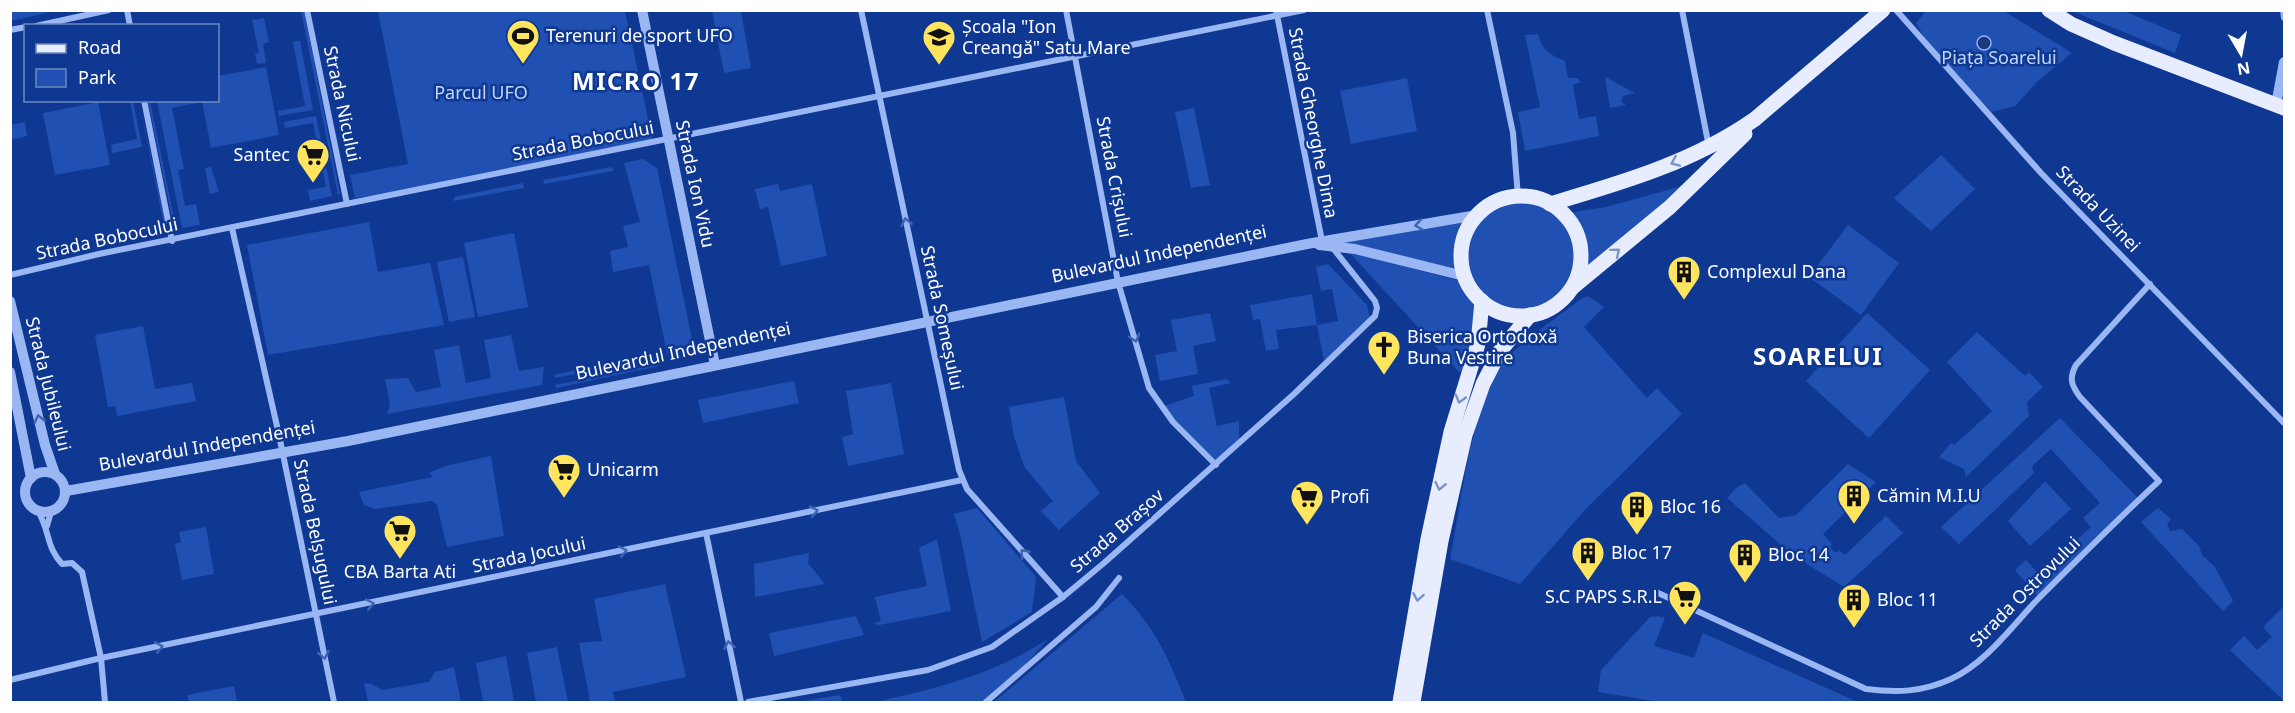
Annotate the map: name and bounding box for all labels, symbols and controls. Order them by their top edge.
place label: Școala "Ion Creangă" Satu Mare [962,14,1131,59]
sports icon: Terenuri de sport UFO [505,18,541,65]
school or university icon: Școala "Ion Creangă" Satu Mare [921,19,957,66]
place label: Terenuri de sport UFO [546,23,733,47]
legend [24,24,219,102]
north arrow [2211,24,2271,84]
street label: Strada Gheorghe Dima [1284,25,1344,220]
text: Road [78,35,121,59]
street label: Strada Nicului [319,44,367,164]
park label: Piața Soarelui [1941,45,2057,69]
text: N [2235,57,2252,81]
district label: MICRO 17 [572,64,700,97]
text: Park [78,65,116,89]
park label: Parcul UFO [434,80,528,104]
street label: Strada Bobocului [510,114,656,166]
street label: Strada Crișului [1091,114,1138,239]
street label: Strada Ion Vidu [671,118,721,250]
supermarket icon: Santec [295,137,331,184]
place label: Santec [234,142,290,166]
one-way arrow [1671,155,1682,167]
street label: Strada Uzinei [2051,160,2146,257]
street label: Strada Bobocului [34,211,180,265]
one-way arrow [900,218,913,228]
street label: Bulevardul Independenței [1049,218,1269,288]
one-way arrow [1415,218,1425,231]
street label: Strada Someșului [916,243,970,392]
one-way arrow [1609,248,1620,259]
building icon: Complexul Dana [1666,254,1702,301]
place label: Complexul Dana [1707,259,1846,283]
street label: Strada Jubileului [21,314,77,453]
street label: Bulevardul Independenței [573,315,793,385]
place label: Biserica Ortodoxă Buna Vestire [1407,324,1558,369]
church icon: Biserica Ortodoxă Buna Vestire [1366,329,1402,376]
one-way arrow [1128,333,1140,343]
district label: SOARELUI [1753,339,1883,372]
one-way arrow [1455,393,1467,404]
one-way arrow [33,414,46,424]
street label: Bulevardul Independenței [97,414,317,476]
supermarket icon: Unicarm [546,452,582,499]
street label: Strada Belșugului [289,457,343,607]
place label: Unicarm [587,457,659,481]
building icon: Cămin M.I.U [1836,478,1872,525]
supermarket icon: Profi [1289,479,1325,526]
one-way arrow [1434,481,1447,491]
street label: Strada Brașov [1064,482,1169,578]
place label: Cămin M.I.U [1877,483,1981,507]
place label: Profi [1330,484,1370,508]
building icon: Bloc 16 [1619,489,1655,536]
place label: Bloc 16 [1660,494,1721,518]
one-way arrow [808,505,818,518]
supermarket icon: CBA Barta Ati [382,513,418,560]
street label: Strada Jocului [470,530,588,578]
street label: Strada Ostrovului [1964,531,2085,652]
building icon: Bloc 17 [1570,535,1606,582]
building icon: Bloc 14 [1727,537,1763,584]
place label: Bloc 17 [1611,540,1672,564]
place label: Bloc 14 [1768,542,1829,566]
one-way arrow [618,545,628,558]
one-way arrow [1020,549,1031,560]
place label: CBA Barta Ati [344,559,456,583]
supermarket icon: S.C PAPS S.R.L [1667,579,1703,626]
building icon: Bloc 11 [1836,582,1872,629]
place label: S.C PAPS S.R.L [1545,584,1662,608]
place label: Bloc 11 [1877,587,1938,611]
one-way arrow [1412,592,1425,602]
one-way arrow [365,598,375,611]
one-way arrow [723,640,736,650]
one-way arrow [153,641,163,654]
one-way arrow [317,649,330,659]

